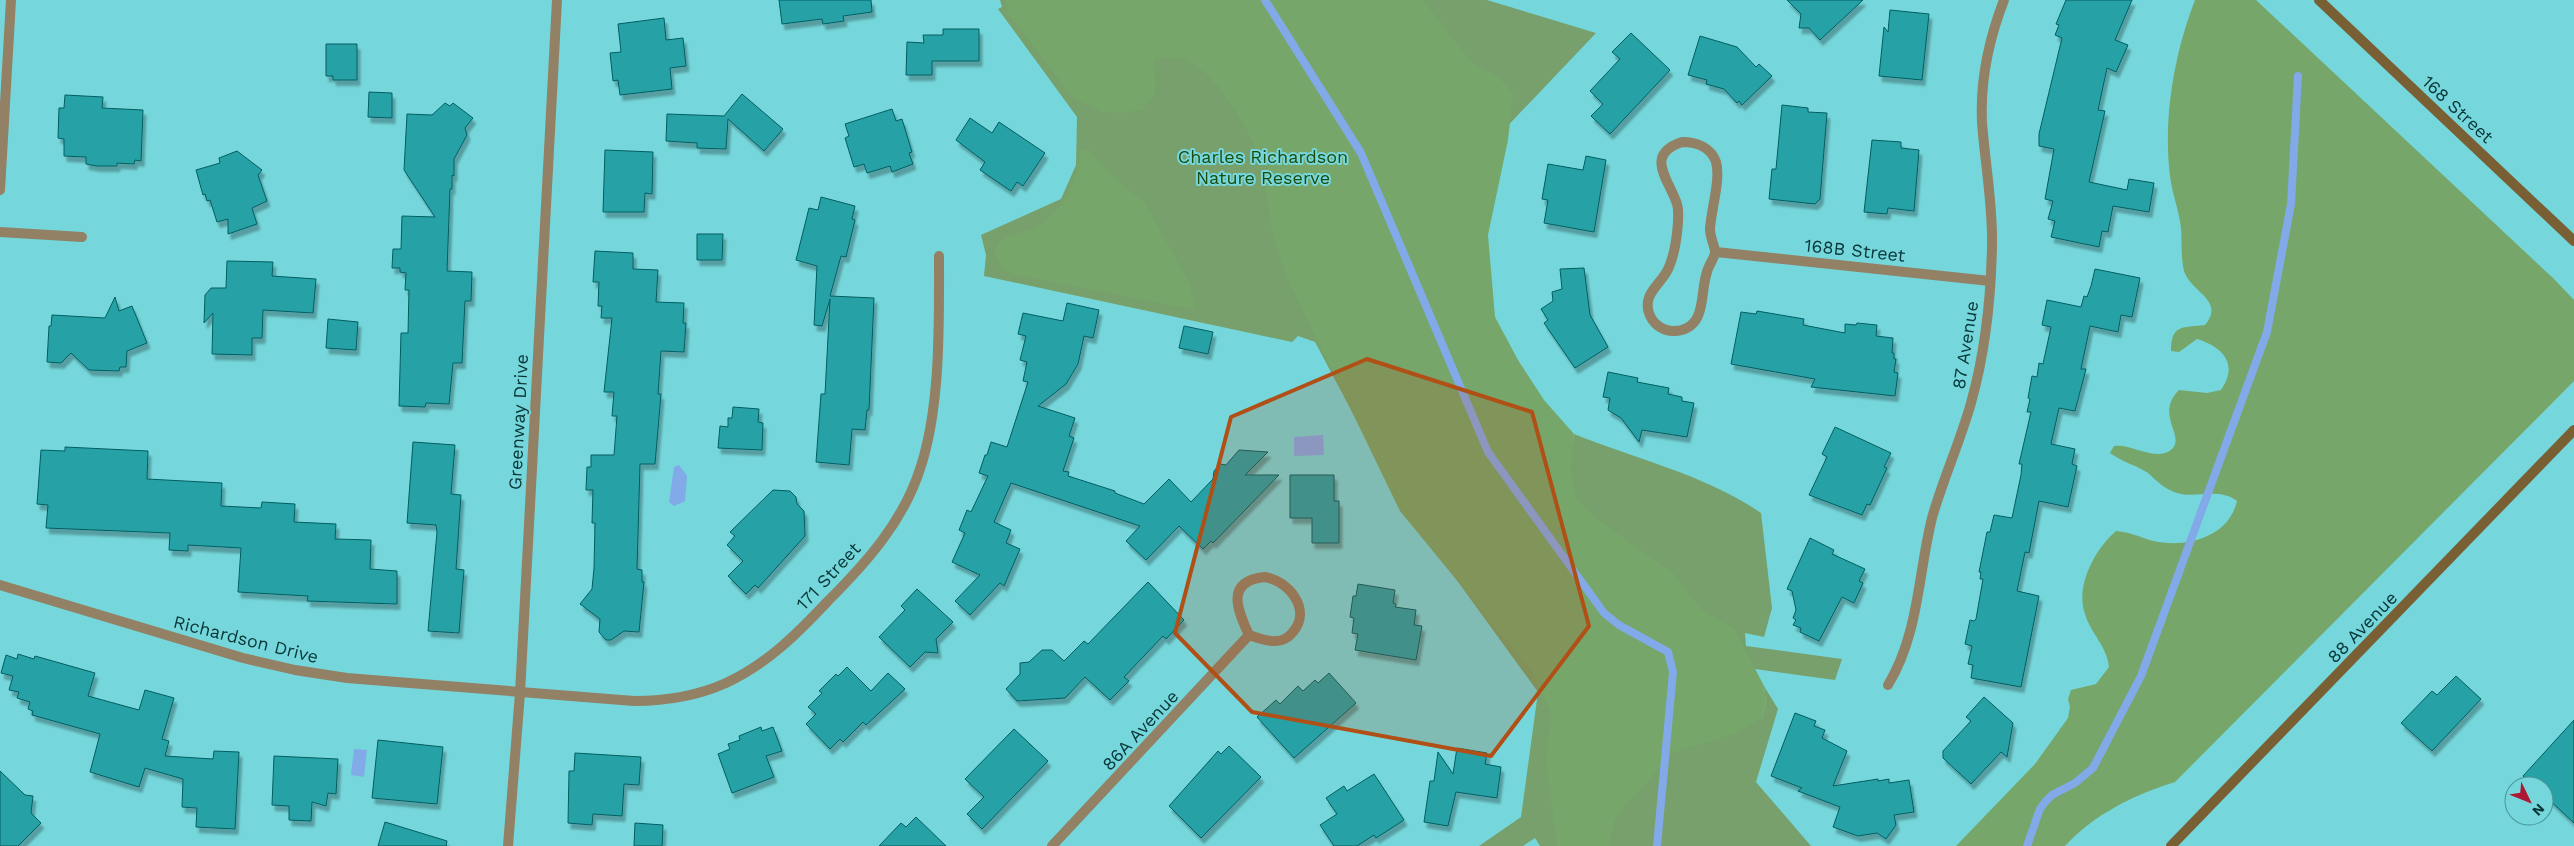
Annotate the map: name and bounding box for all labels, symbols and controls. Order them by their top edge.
street label: 168 Street [2418,71,2498,147]
park label: Charles Richardson Nature Reserve [1178,146,1348,188]
street label: 168B Street [1804,234,1907,266]
street label: 87 Avenue [1948,299,1982,391]
street label: Greenway Drive [504,353,532,491]
street label: 171 Street [792,538,865,614]
street label: 88 Avenue [2323,587,2401,667]
street label: Richardson Drive [171,611,321,667]
street label: 86A Avenue [1097,685,1183,775]
north arrow [2504,776,2554,826]
text: N [2529,801,2548,819]

